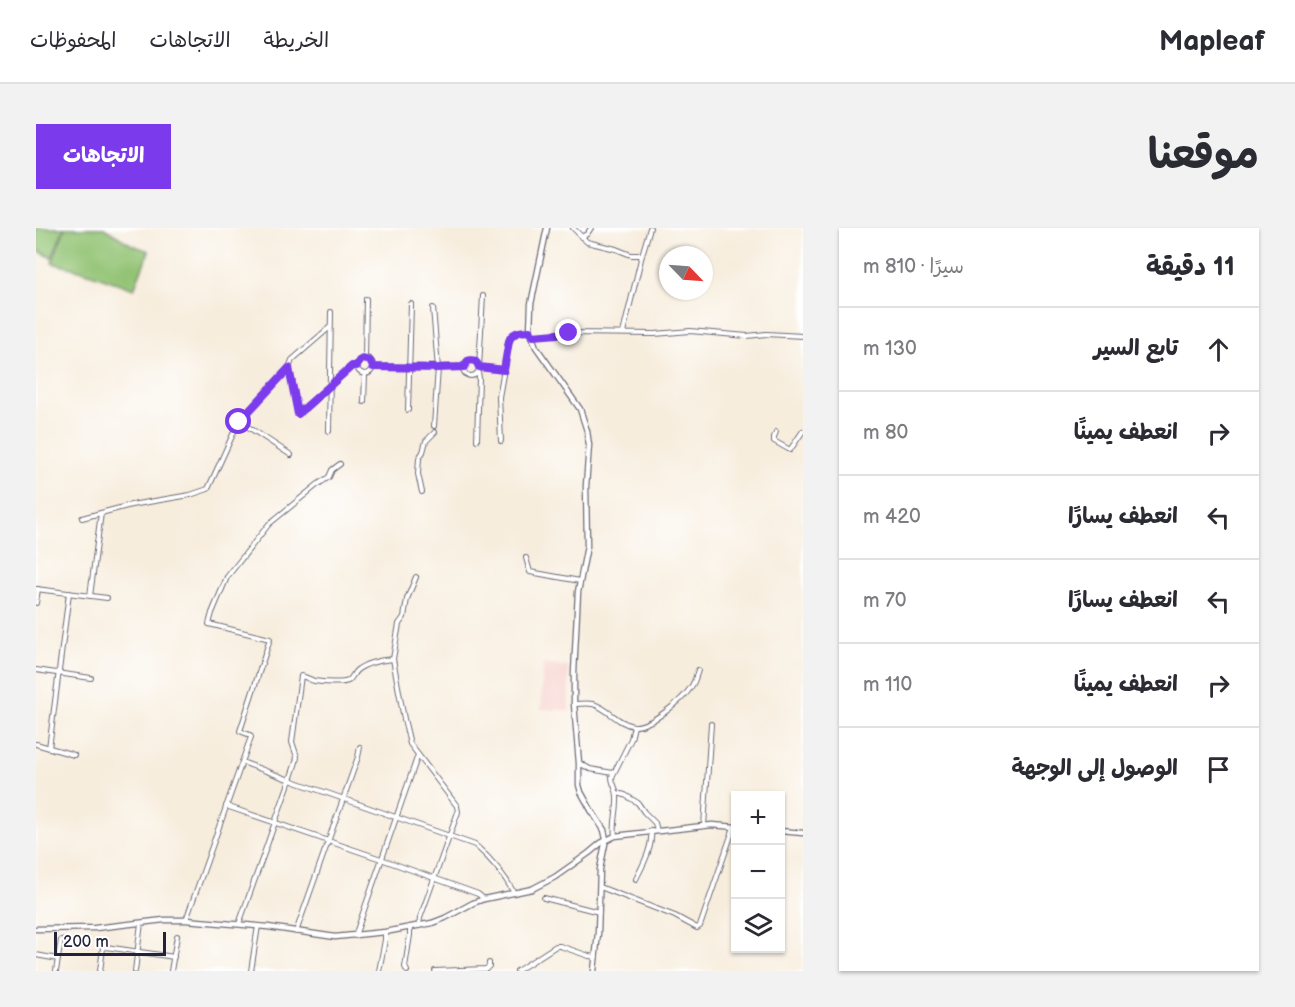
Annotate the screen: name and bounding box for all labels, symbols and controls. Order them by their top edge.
text: Mapleaf [1159,25,1265,58]
text: المحفوظات [30,28,116,53]
text: الاتجاهات [149,28,231,53]
text: الخريطة [264,28,329,53]
button: الاتجاهات [36,124,171,189]
text: موقعنا [1148,130,1259,181]
north arrow [659,246,713,300]
text: 11 دقيقة [1146,252,1235,283]
text: سيرًا · 810 m [863,255,964,279]
route end [555,319,581,345]
icon: ahead [1202,333,1235,366]
text: تابع السير [1094,335,1178,362]
text: 130 m [863,337,917,361]
route start [225,408,251,434]
icon: right [1202,417,1235,450]
text: انعطف يمينًا [1074,419,1178,446]
text: 80 m [863,421,908,445]
icon: left [1202,501,1235,534]
text: انعطف يسارًا [1068,503,1178,530]
text: 420 m [863,505,921,529]
icon: left [1202,585,1235,618]
text: انعطف يسارًا [1068,587,1178,614]
text: 70 m [863,589,907,613]
icon: right [1202,669,1235,702]
text: انعطف يمينًا [1074,671,1178,698]
text: 110 m [863,673,912,697]
icon: arrive [1202,753,1235,786]
text: الوصول إلى الوجهة [1011,755,1178,782]
map controls [731,791,785,953]
button: + [731,791,785,845]
button: − [731,845,785,899]
button: layers [731,899,785,953]
scale bar [54,929,166,956]
text: 200 m [63,933,109,952]

